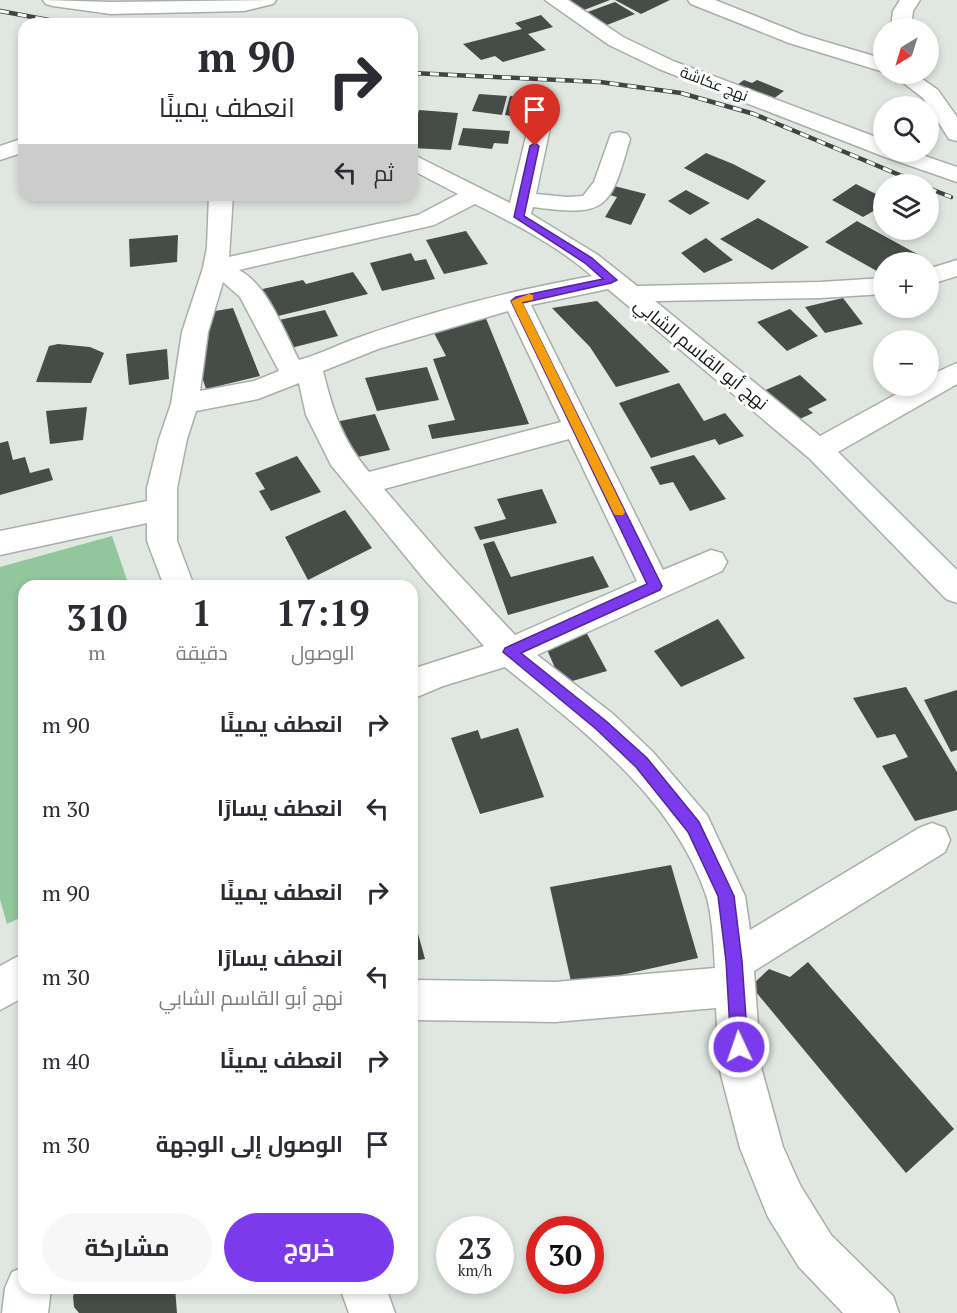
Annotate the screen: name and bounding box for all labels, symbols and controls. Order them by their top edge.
north arrow [873,18,939,84]
map controls [873,18,939,396]
text: 90 m [197,28,295,84]
icon: right [316,42,394,120]
street label: نهج عكاشة [677,61,751,107]
pin [509,84,560,146]
text: انعطف يمينًا [159,89,295,125]
icon: arrive [518,93,551,126]
button: search [873,96,939,162]
icon: left [329,156,362,189]
text: ثم [374,158,394,187]
button: layers [873,174,939,240]
button: + [873,252,939,318]
street label: نهج أبو القاسم الشابي [628,292,774,417]
button: − [873,330,939,396]
text: 1 [192,589,212,636]
text: 17:19 [276,589,370,636]
text: 310 [66,594,127,641]
text: m [88,639,105,666]
text: دقيقة [176,639,228,666]
text: الوصول [291,639,355,666]
icon: right [361,708,394,741]
text: انعطف يمينًا [220,709,343,738]
text: 90 m [42,710,90,739]
icon: left [361,792,394,825]
text: انعطف يسارًا [217,793,343,822]
text: 30 m [42,794,90,823]
icon: right [361,876,394,909]
text: انعطف يمينًا [220,877,343,906]
text: 90 m [42,878,90,907]
text: انعطف يسارًا [217,943,343,972]
icon: left [361,960,394,993]
text: 30 m [42,962,90,991]
text: نهج أبو القاسم الشابي [159,984,343,1011]
position arrow [707,1015,771,1079]
icon: right [361,1044,394,1077]
text: انعطف يمينًا [220,1045,343,1074]
text: 40 m [42,1046,90,1075]
icon: arrive [361,1128,394,1161]
text: الوصول إلى الوجهة [156,1129,343,1158]
text: 30 m [42,1130,90,1159]
button: مشاركة [42,1213,212,1282]
button: خروج [224,1213,394,1282]
speed limit sign: 30 [526,1216,604,1294]
text: 23 [458,1228,492,1268]
text: km/h [458,1260,492,1280]

